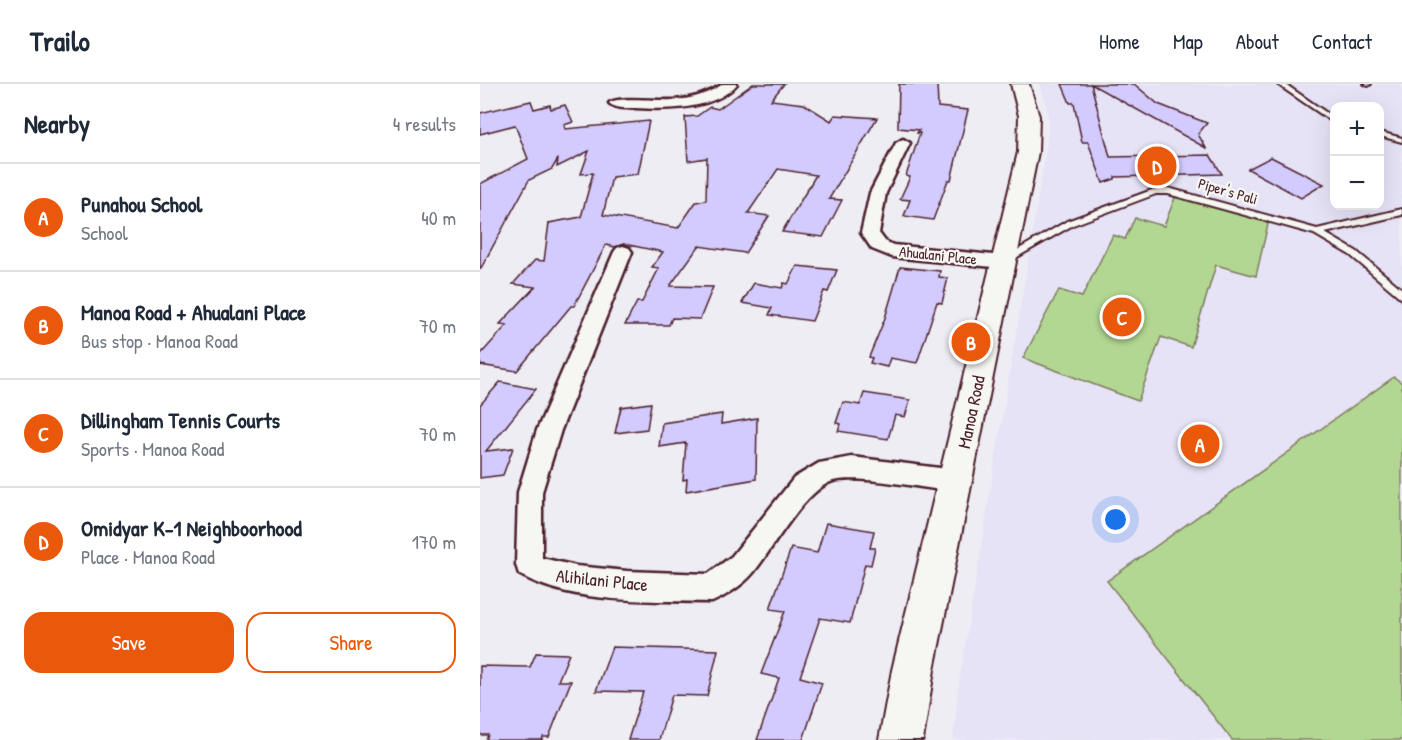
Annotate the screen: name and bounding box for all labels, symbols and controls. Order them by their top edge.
text: Trailo [30,22,90,60]
text: Home [1099,27,1140,56]
text: Map [1173,27,1203,56]
text: About [1236,27,1279,56]
text: Contact [1312,27,1372,56]
map controls [1330,102,1384,210]
button: + [1330,102,1384,156]
text: Nearby [24,106,90,141]
text: 4 results [393,110,456,137]
pin: D [1138,144,1176,188]
button: − [1330,156,1384,210]
street label: Piper's Pali [1196,173,1260,209]
text: Punahou School [81,189,202,219]
text: A [39,204,48,231]
text: 40 m [421,204,456,231]
text: School [81,219,128,246]
street label: Ahualani Place [898,240,978,270]
pin: C [1102,294,1142,340]
text: Manoa Road + Ahualani Place [81,297,306,327]
text: B [38,312,49,339]
text: 70 m [419,312,456,339]
pin: B [952,320,990,364]
text: Bus stop · Manoa Road [81,327,238,354]
street label: Manoa Road [951,373,991,451]
text: Dillingham Tennis Courts [81,405,280,435]
text: C [38,420,49,447]
text: 70 m [419,420,456,447]
pin: A [1180,422,1220,466]
text: Sports · Manoa Road [81,435,224,462]
your location [1101,505,1130,534]
text: Omidyar K-1 Neighboorhood [81,513,302,543]
text: D [39,528,48,555]
text: 170 m [412,528,456,555]
text: Place · Manoa Road [81,543,215,570]
street label: Alihilani Place [555,563,649,597]
button: Save [24,612,234,673]
button: Share [246,612,456,673]

